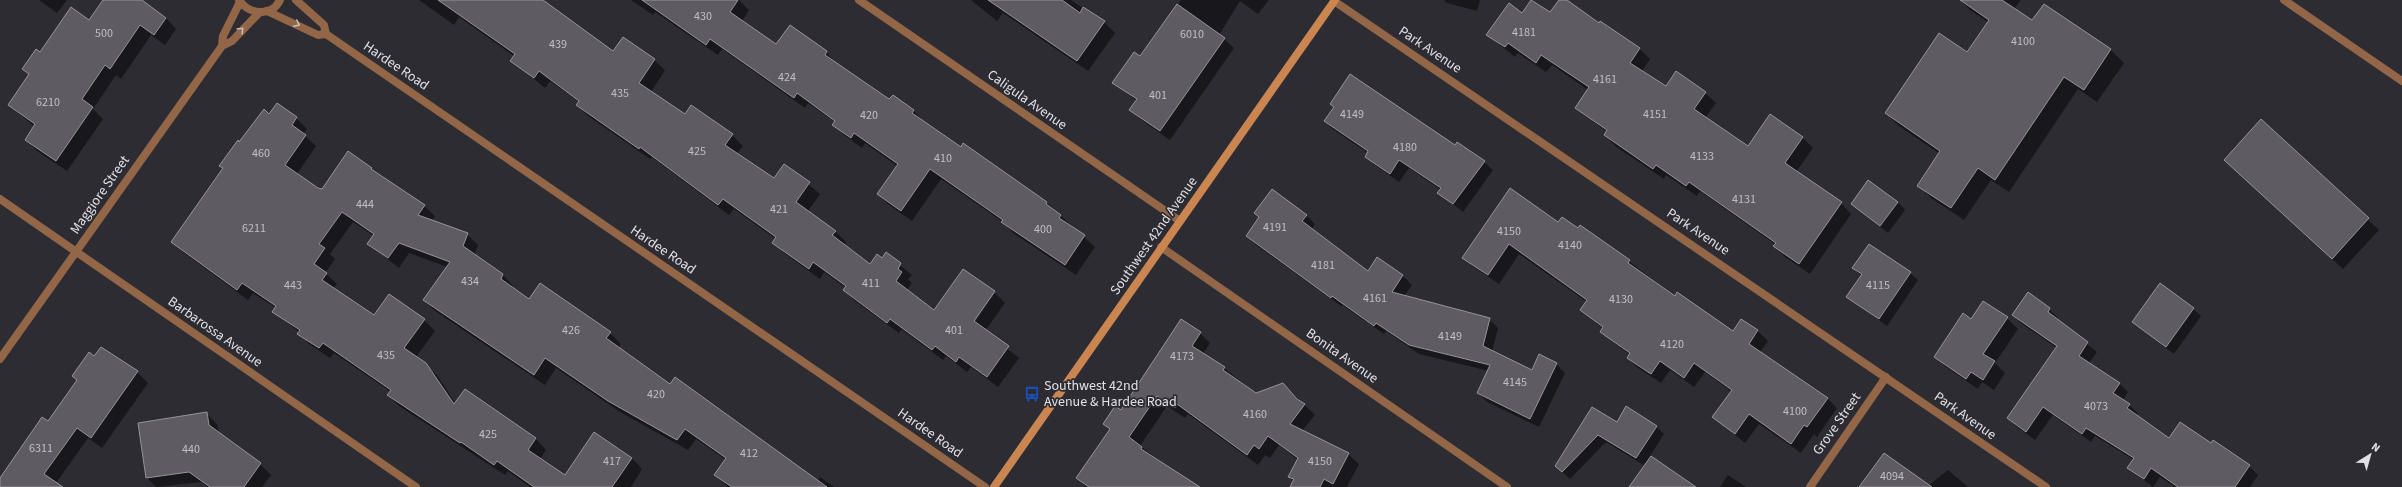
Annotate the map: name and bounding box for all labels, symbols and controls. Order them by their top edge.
house number: 430 [694,8,712,25]
one-way arrow [292,19,300,27]
street label: Park Avenue [1395,22,1466,78]
house number: 4181 [1512,24,1536,41]
house number: 500 [95,25,113,42]
house number: 6010 [1180,26,1204,43]
one-way arrow [236,27,244,35]
house number: 4100 [2011,33,2035,50]
house number: 439 [549,36,567,53]
street label: Hardee Road [359,37,433,95]
street label: Caligula Avenue [983,65,1071,135]
house number: 424 [778,69,796,86]
house number: 4161 [1593,71,1617,88]
house number: 435 [611,85,629,102]
house number: 401 [1149,87,1167,104]
house number: 6210 [36,94,60,111]
house number: 4149 [1340,106,1364,123]
house number: 4151 [1643,106,1667,123]
house number: 420 [860,107,878,124]
house number: 4180 [1393,139,1417,156]
house number: 425 [688,143,706,160]
house number: 460 [252,145,270,162]
house number: 4133 [1690,148,1714,165]
house number: 410 [934,150,952,167]
street label: Maggiore Street [65,151,135,238]
street label: Southwest 42nd Avenue [1106,173,1202,299]
house number: 4131 [1732,191,1756,208]
house number: 444 [356,196,374,213]
house number: 421 [770,201,788,218]
street label: Park Avenue [1663,204,1734,260]
house number: 4191 [1263,219,1287,236]
house number: 6211 [242,220,266,237]
street label: Hardee Road [626,221,700,279]
house number: 400 [1034,221,1052,238]
house number: 4150 [1497,223,1521,240]
house number: 4140 [1558,237,1582,254]
house number: 4181 [1311,257,1335,274]
house number: 434 [461,273,479,290]
house number: 411 [862,275,880,292]
house number: 443 [284,277,302,294]
house number: 4115 [1866,277,1890,294]
house number: 4161 [1363,290,1387,307]
house number: 4130 [1609,291,1633,308]
street label: Barbarossa Avenue [163,292,267,372]
house number: 426 [562,322,580,339]
house number: 401 [945,322,963,339]
street label: Bonita Avenue [1302,324,1382,388]
house number: 4149 [1438,328,1462,345]
house number: 4120 [1660,336,1684,353]
house number: 435 [377,347,395,364]
house number: 4173 [1170,348,1194,365]
house number: 4145 [1503,374,1527,391]
place label: Southwest 42nd Avenue & Hardee Road [1044,376,1177,412]
bus stop icon: Southwest 42nd Avenue & Hardee Road [1023,385,1041,403]
house number: 420 [647,386,665,403]
street label: Park Avenue [1930,387,2000,445]
street label: Grove Street [1808,388,1866,459]
house number: 4073 [2084,398,2108,415]
street label: Hardee Road [893,403,967,463]
house number: 4100 [1783,403,1807,420]
house number: 4160 [1243,406,1267,423]
house number: 425 [479,426,497,443]
north arrow [2350,435,2390,475]
text: N [2368,439,2383,456]
house number: 6311 [29,440,53,457]
house number: 440 [182,441,200,458]
house number: 412 [740,445,758,462]
house number: 417 [603,453,621,470]
house number: 4150 [1308,453,1332,470]
house number: 4094 [1880,468,1904,485]

